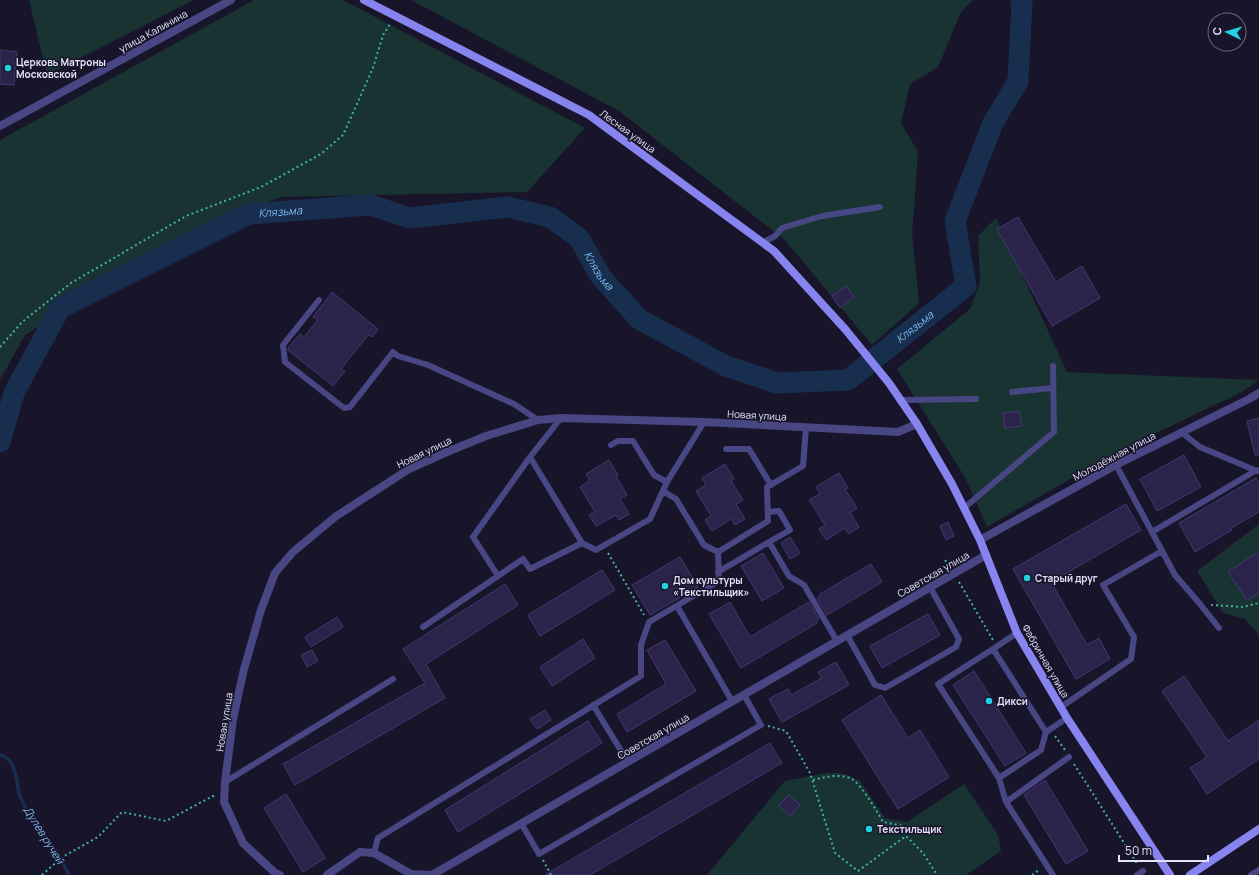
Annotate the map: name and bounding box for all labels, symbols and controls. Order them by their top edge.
street label: улица Калинина [116,6,190,56]
north arrow [1207,12,1247,52]
text: С [1209,26,1224,36]
place label: Церковь Матроны Московской [16,55,106,81]
marker: Церковь Матроны Московской [3,63,13,73]
street label: Лесная улица [597,106,659,156]
water label: Клязьма [258,202,303,220]
water label: Клязьма [581,248,618,294]
water label: Клязьма [893,306,937,346]
street label: Новая улица [727,406,787,424]
street label: Молодёжная улица [1070,428,1158,484]
street label: Новая улица [394,433,454,471]
street label: Советская улица [894,548,972,600]
place label: Старый друг [1035,571,1098,585]
place label: Дом культуры «Текстильщик» [673,573,749,599]
marker: Старый друг [1022,573,1032,583]
marker: Дом культуры «Текстильщик» [660,581,670,591]
street label: Фабричная улица [1019,622,1073,700]
street label: Новая улица [212,692,236,752]
place label: Дикси [997,694,1028,708]
marker: Дикси [984,696,994,706]
street label: Советская улица [614,710,692,762]
water label: Дулев ручей [21,803,68,867]
place label: Текстильщик [877,822,942,836]
marker: Текстильщик [864,824,874,834]
scale bar [1119,837,1208,863]
text: 50 m [1125,842,1152,859]

